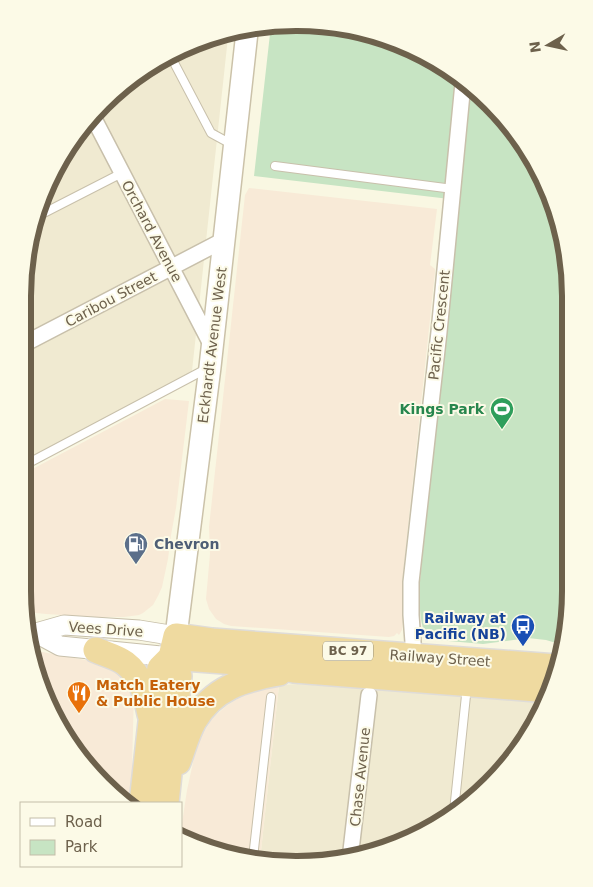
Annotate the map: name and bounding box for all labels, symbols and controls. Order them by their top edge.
north arrow [523,20,573,70]
text: N [526,40,544,54]
street label: Orchard Avenue [119,178,185,284]
street label: Eckhardt Avenue West [194,265,230,424]
street label: Caribou Street [63,268,160,330]
street label: Pacific Crescent [425,269,453,381]
sports icon: Kings Park [489,396,515,430]
place label: Kings Park [400,401,485,417]
fuel station icon: Chevron [123,531,149,565]
place label: Chevron [154,536,219,552]
place label: Railway at Pacific (NB) [415,610,506,642]
bus stop icon: Railway at Pacific (NB) [510,613,536,647]
street label: Vees Drive [68,618,144,640]
road number: BC 97 [323,641,373,660]
street label: Railway Street [389,646,491,670]
place label: Match Eatery & Public House [96,677,215,709]
restaurant icon: Match Eatery & Public House [66,680,92,714]
street label: Chase Avenue [347,727,373,827]
legend [20,802,182,867]
text: Road [65,813,103,831]
text: Park [65,838,98,856]

